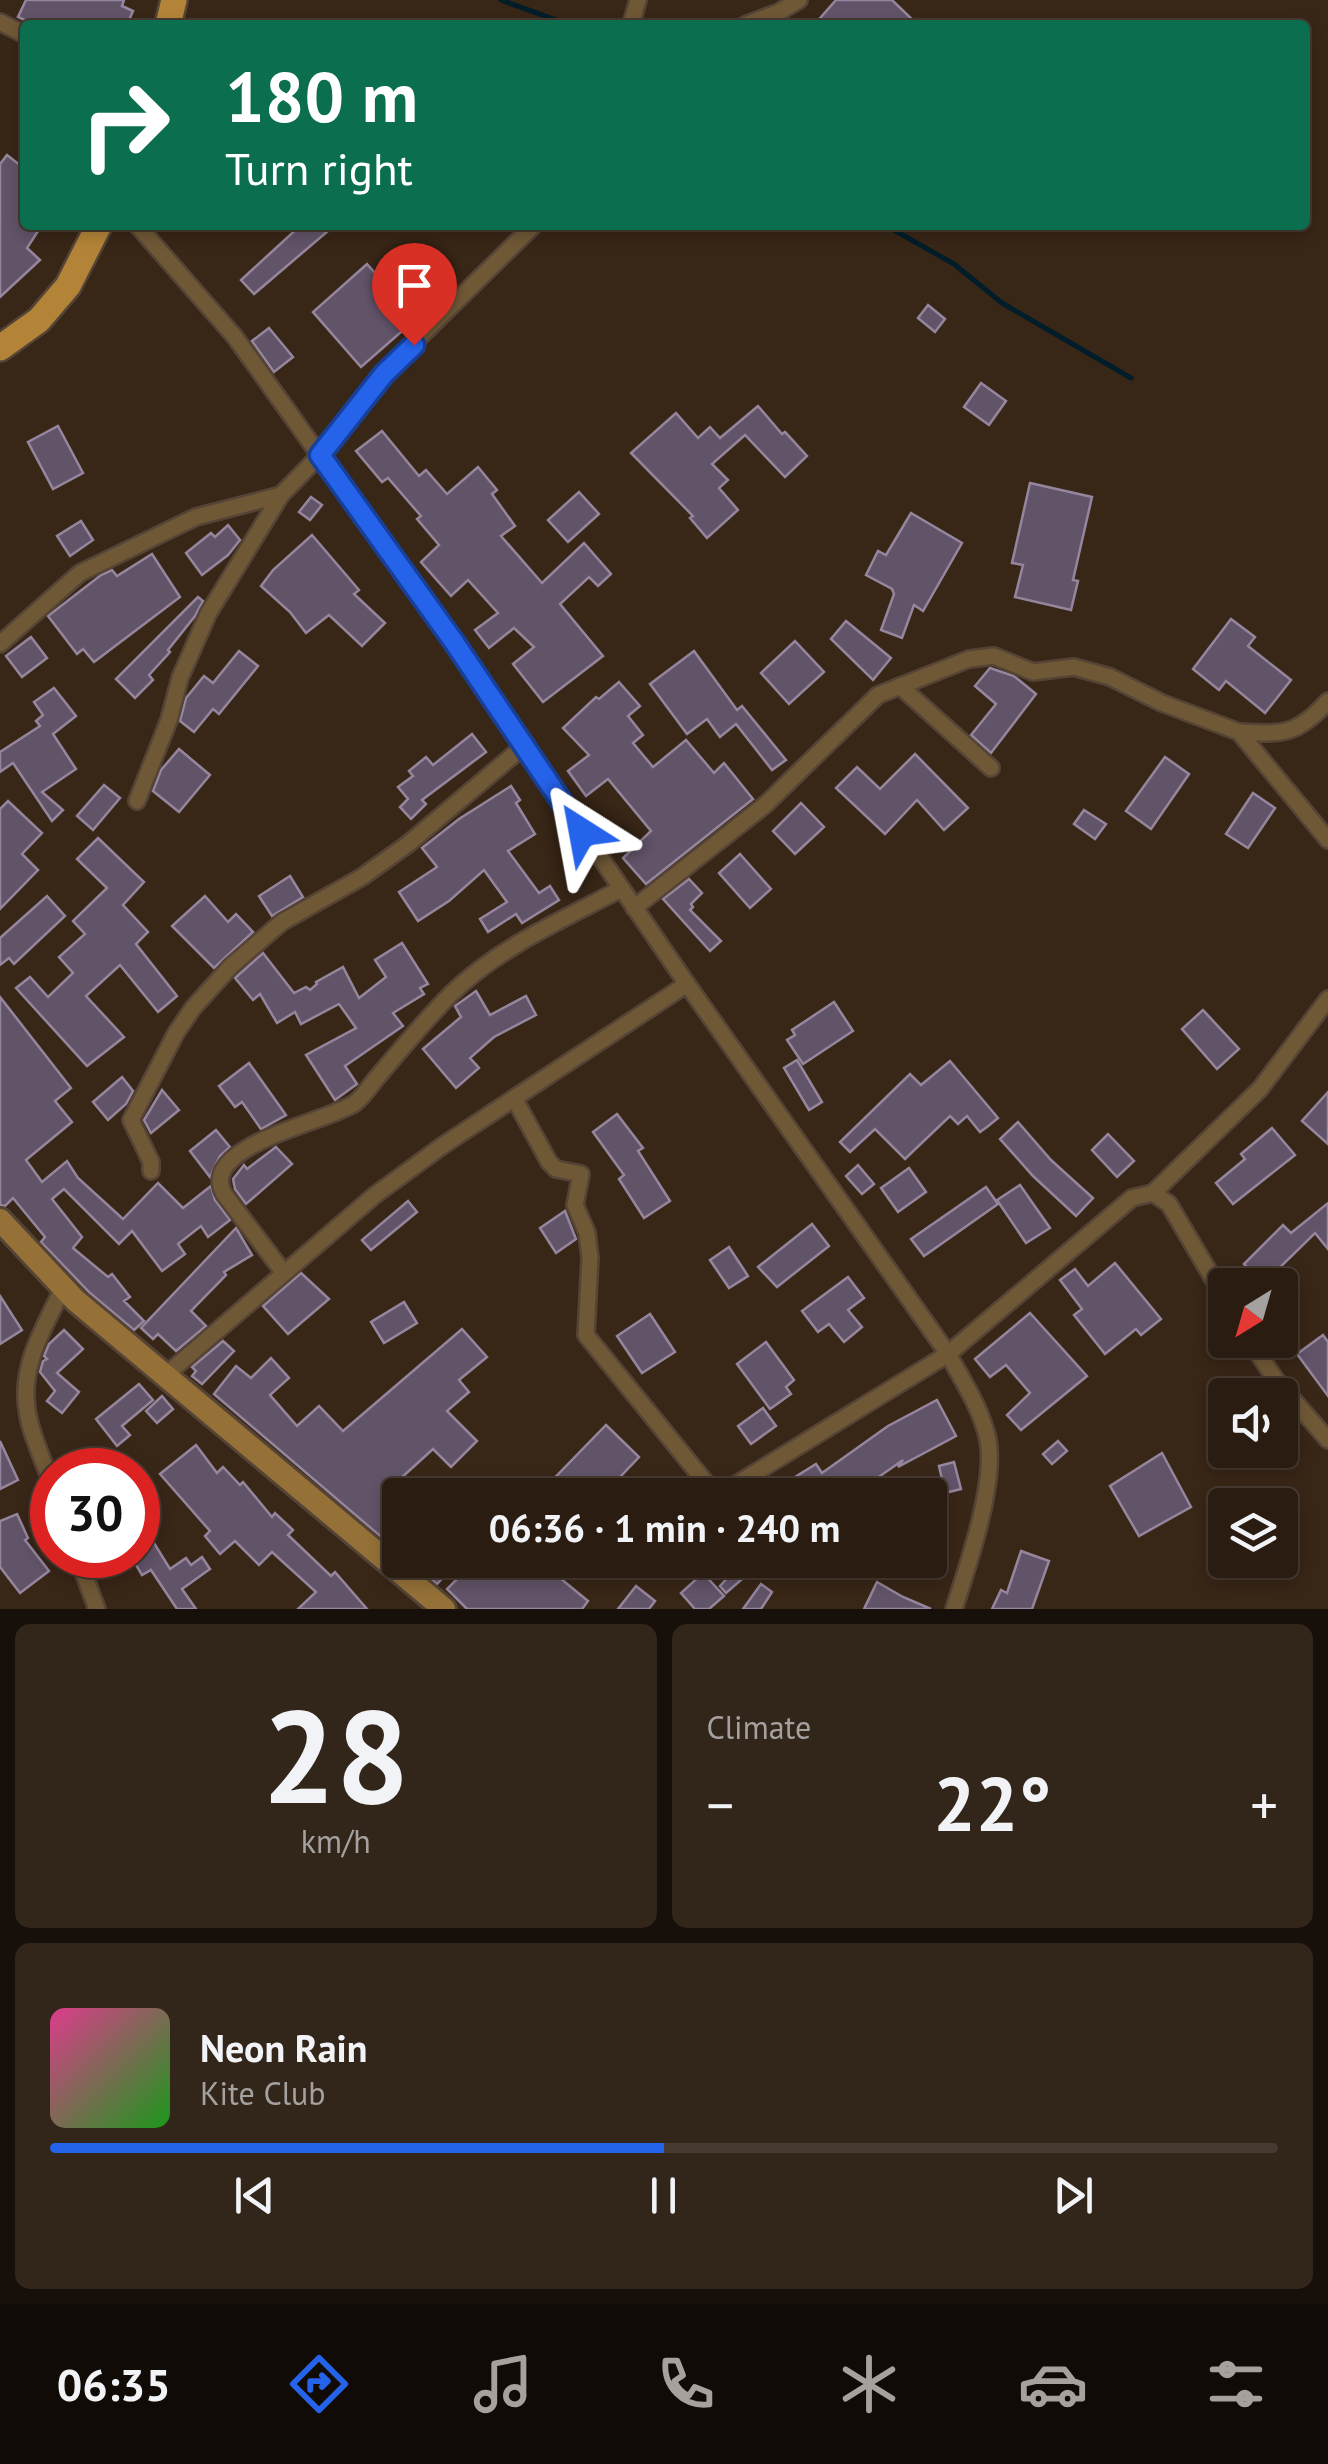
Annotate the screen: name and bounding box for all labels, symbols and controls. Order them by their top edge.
text: 180 m [225,51,418,141]
icon: right [60,60,190,190]
text: Turn right [225,139,413,197]
pin [372,243,457,346]
icon: arrive [387,258,442,313]
position arrow [530,780,634,884]
north arrow [1208,1268,1298,1358]
map controls [1208,1268,1298,1578]
button: sound [1208,1378,1298,1468]
speed limit sign: 30 [30,1448,160,1578]
button: layers [1208,1488,1298,1578]
text: 06:36 · 1 min · 240 m [489,1503,840,1552]
text: 28 [262,1671,409,1839]
text: Climate [707,1706,811,1748]
text: 22° [933,1755,1051,1852]
text: − [707,1769,734,1840]
text: + [1250,1769,1278,1840]
text: km/h [301,1820,371,1862]
text: Neon Rain [200,2023,367,2072]
text: Kite Club [200,2072,326,2114]
icon: previous [227,2168,282,2223]
icon: pause [636,2168,691,2223]
icon: next [1046,2168,1101,2223]
icon: directions [284,2349,354,2419]
icon: music [468,2349,538,2419]
icon: phone [651,2349,721,2419]
icon: climate [834,2349,904,2419]
icon: car [1018,2349,1088,2419]
icon: filters [1201,2349,1271,2419]
text: 06:35 [57,2355,171,2413]

